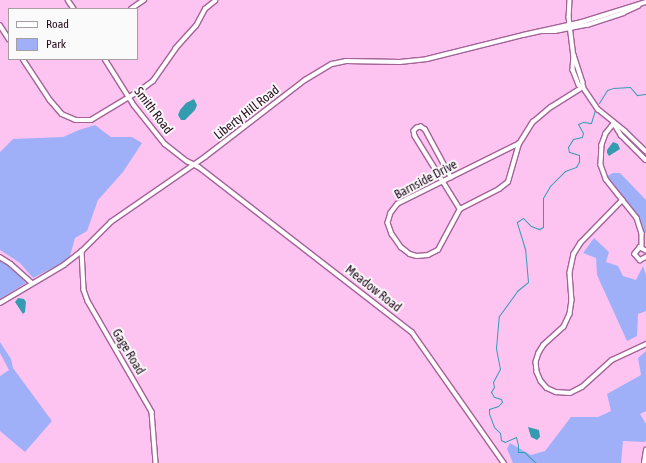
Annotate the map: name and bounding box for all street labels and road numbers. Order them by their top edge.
street label: Liberty Hill Road [211,83,283,143]
street label: Smith Road [130,85,176,137]
street label: Barnside Drive [392,157,460,203]
street label: Meadow Road [342,262,404,316]
street label: Gage Road [108,326,148,378]

